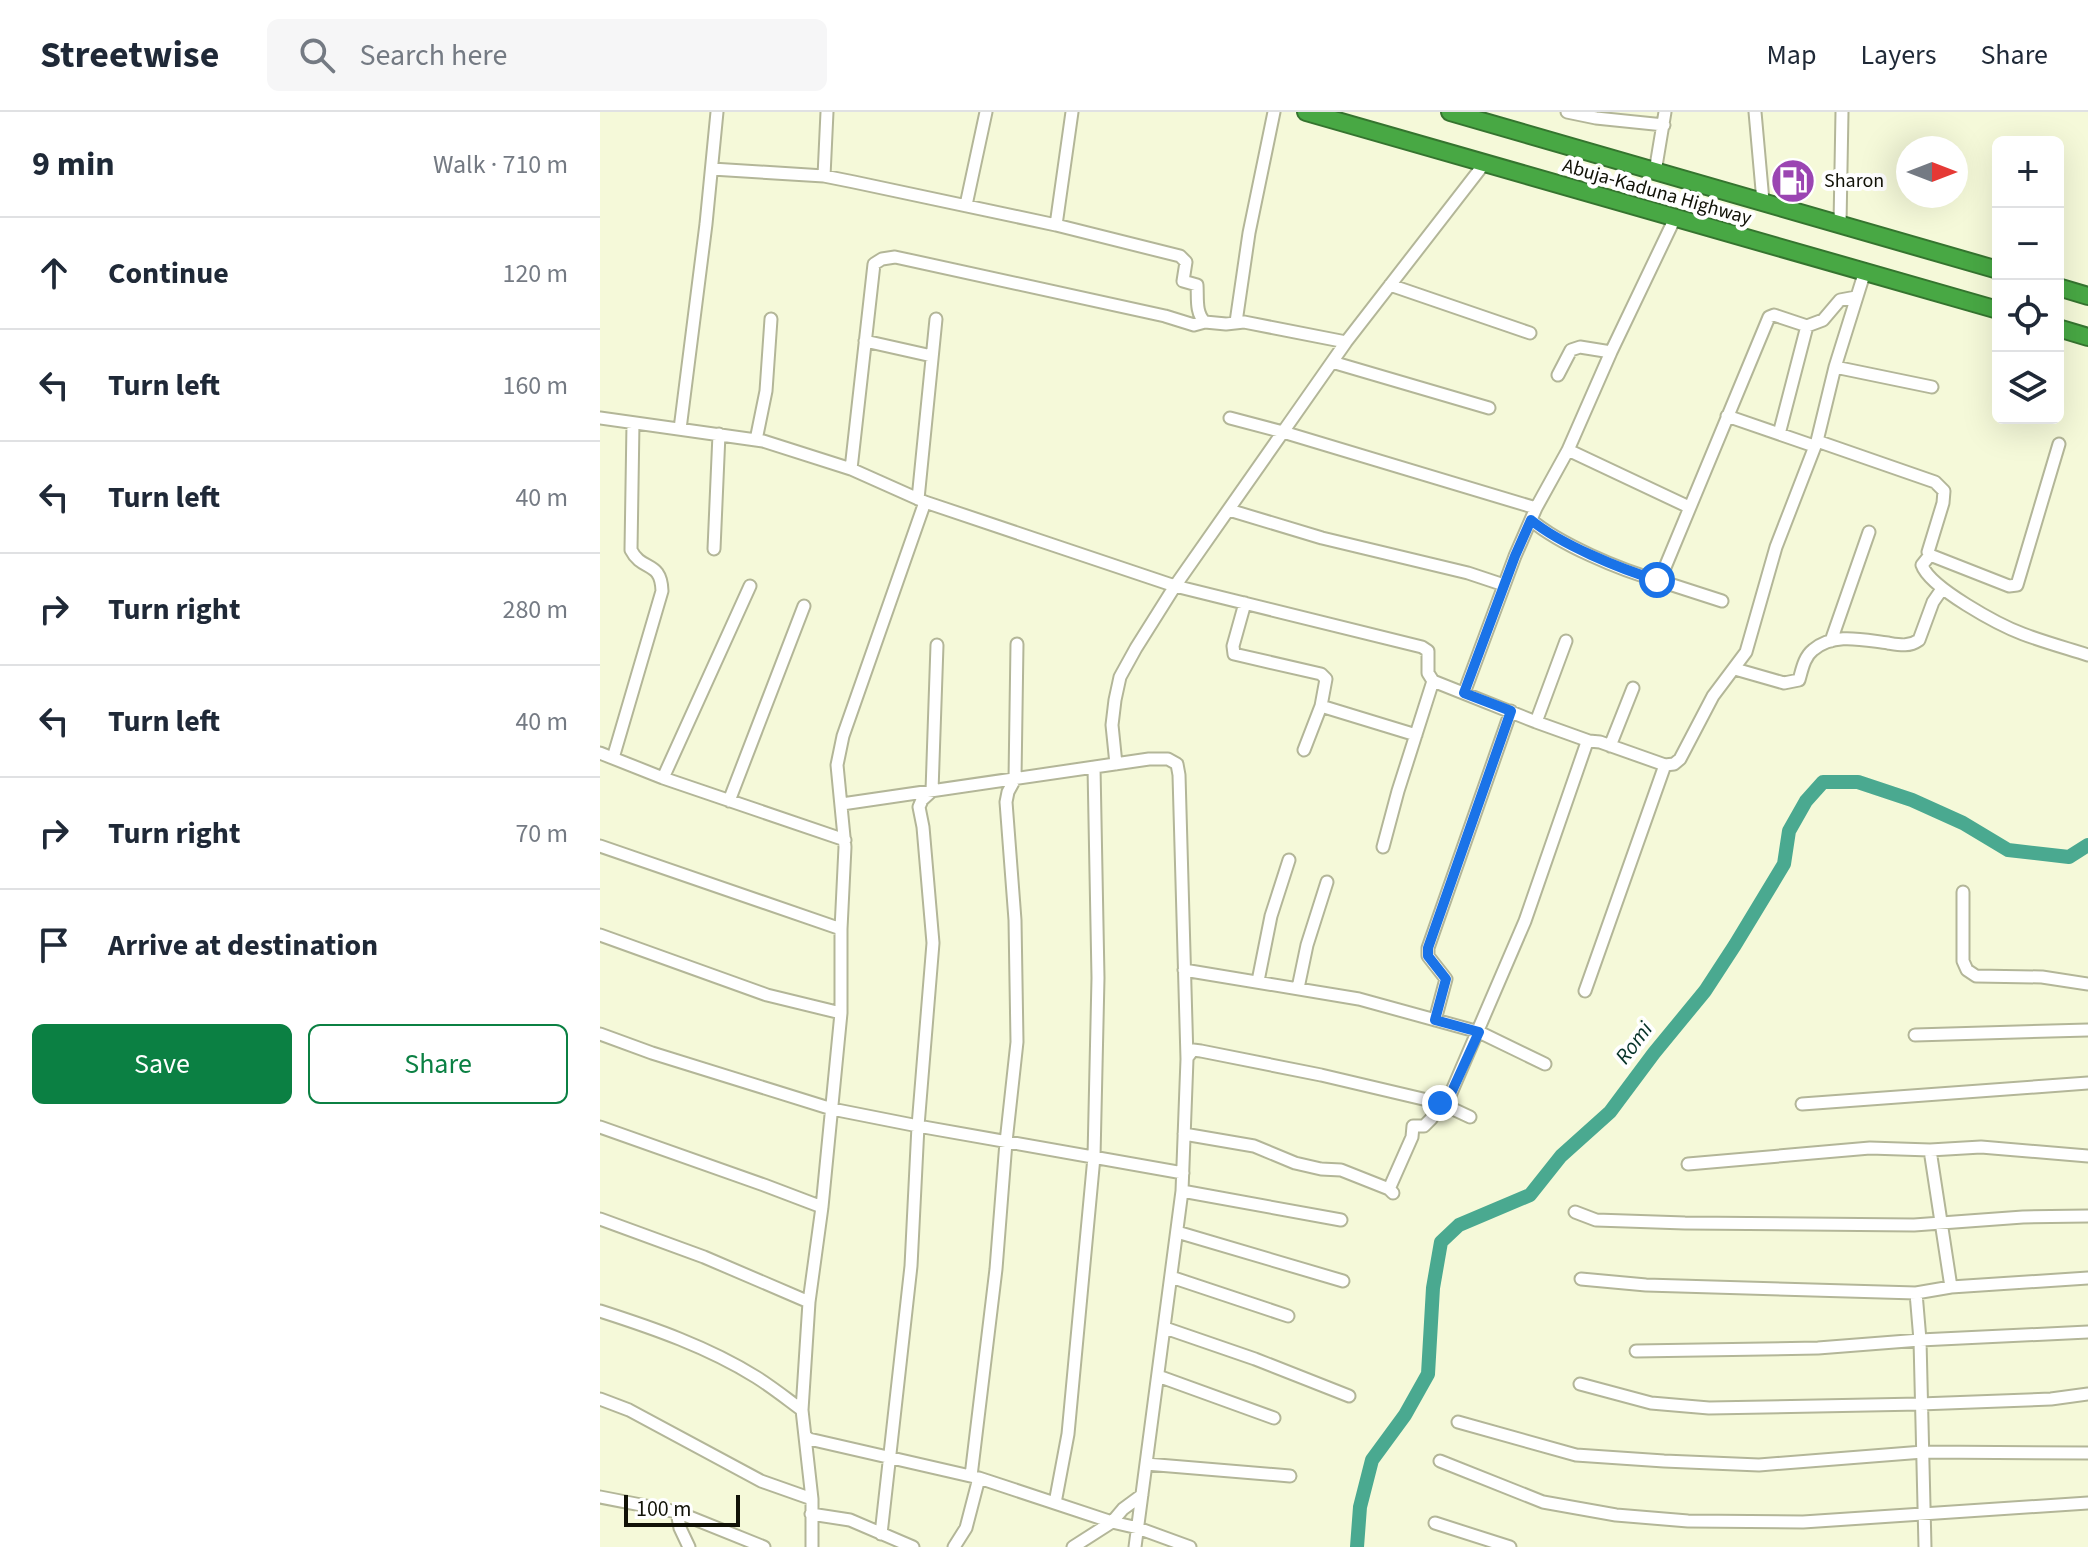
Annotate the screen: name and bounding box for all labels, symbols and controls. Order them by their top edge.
search box [267,19,827,91]
text: Streetwise [40,28,219,82]
icon: search [295,33,339,77]
text: Search here [359,34,507,77]
text: Map [1766,35,1816,75]
text: Layers [1860,35,1936,75]
text: Share [1980,35,2048,75]
north arrow [1896,136,1968,208]
map controls [1992,136,2064,424]
button: + [1992,136,2064,208]
text: 9 min [32,140,115,189]
text: Walk · 710 m [433,146,568,183]
street label: Abuja-Kaduna Highway [1559,152,1755,233]
fuel station icon: Sharon [1769,157,1817,205]
place label: Sharon [1824,167,1884,195]
button: − [1992,208,2064,280]
icon: ahead [32,251,76,295]
text: Continue [108,252,229,295]
text: 120 m [502,255,568,292]
button: locate [1992,280,2064,352]
button: layers [1992,352,2064,424]
icon: left [32,363,76,407]
text: Turn left [108,364,220,407]
text: 160 m [502,367,568,404]
icon: left [32,475,76,519]
text: Turn left [108,476,220,519]
text: 40 m [515,479,568,516]
route start [1639,562,1675,598]
icon: right [32,587,76,631]
text: Turn right [108,588,240,631]
text: 280 m [502,591,568,628]
icon: left [32,699,76,743]
text: Turn left [108,700,220,743]
text: 40 m [515,703,568,740]
icon: right [32,811,76,855]
text: Turn right [108,812,240,855]
text: 70 m [515,815,568,852]
icon: arrive [32,923,76,967]
text: Arrive at destination [108,924,378,967]
water label: Romi [1607,1014,1661,1071]
button: Save [32,1024,292,1104]
button: Share [308,1024,568,1104]
route end [1422,1085,1458,1121]
scale bar [624,1491,740,1527]
text: 100 m [636,1493,691,1525]

